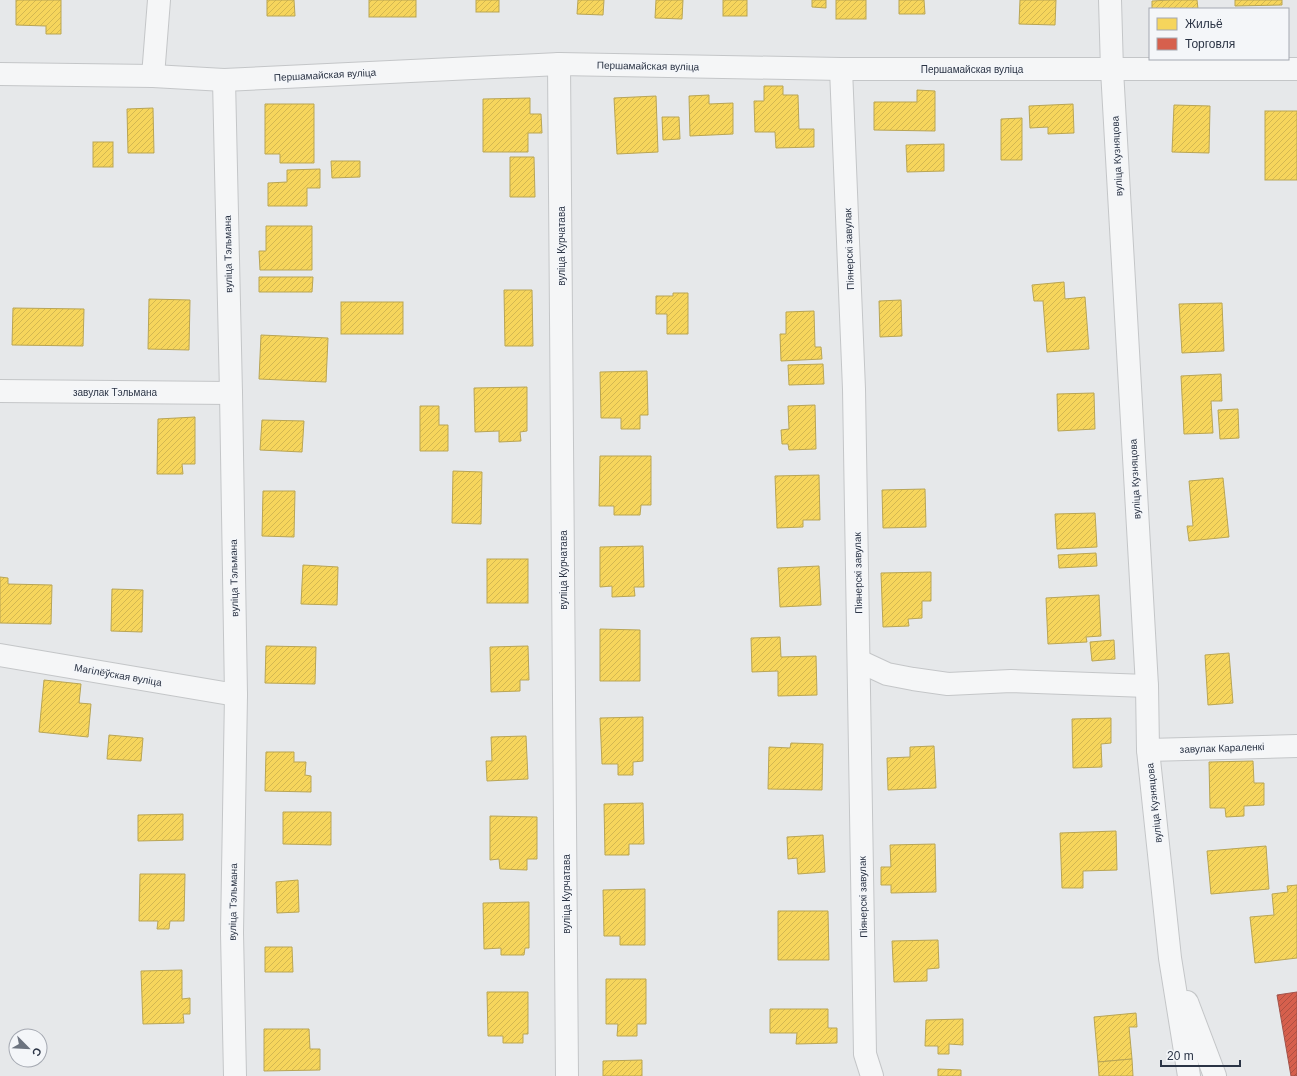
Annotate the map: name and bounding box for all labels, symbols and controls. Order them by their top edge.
legend [1149,8,1289,60]
text: Жильё [1185,17,1223,31]
text: Торговля [1185,37,1235,51]
street label: Першамайская вуліца [597,60,700,72]
street label: Першамайская вуліца [921,64,1024,75]
street label: Першамайская вуліца [274,67,377,83]
street label: вуліца Кузняцова [1109,115,1125,196]
street label: вуліца Курчатава [556,206,567,286]
street label: Піянерскі завулак [842,207,856,290]
street label: вуліца Тэльмана [222,215,234,293]
street label: завулак Тэльмана [73,387,157,398]
street label: вуліца Кузняцова [1127,438,1143,519]
street label: вуліца Курчатава [558,530,569,610]
street label: Піянерскі завулак [852,531,864,614]
street label: вуліца Тэльмана [228,539,240,617]
street label: Магілёўская вуліца [73,662,163,688]
street label: завулак Караленкі [1180,741,1264,755]
street label: вуліца Кузняцова [1144,762,1164,844]
street label: вуліца Курчатава [561,854,572,934]
street label: Піянерскі завулак [857,855,869,938]
street label: вуліца Тэльмана [227,863,239,941]
north arrow [8,1028,48,1068]
scale bar [1161,1042,1240,1068]
text: С [30,1046,44,1058]
text: 20 m [1167,1049,1194,1063]

